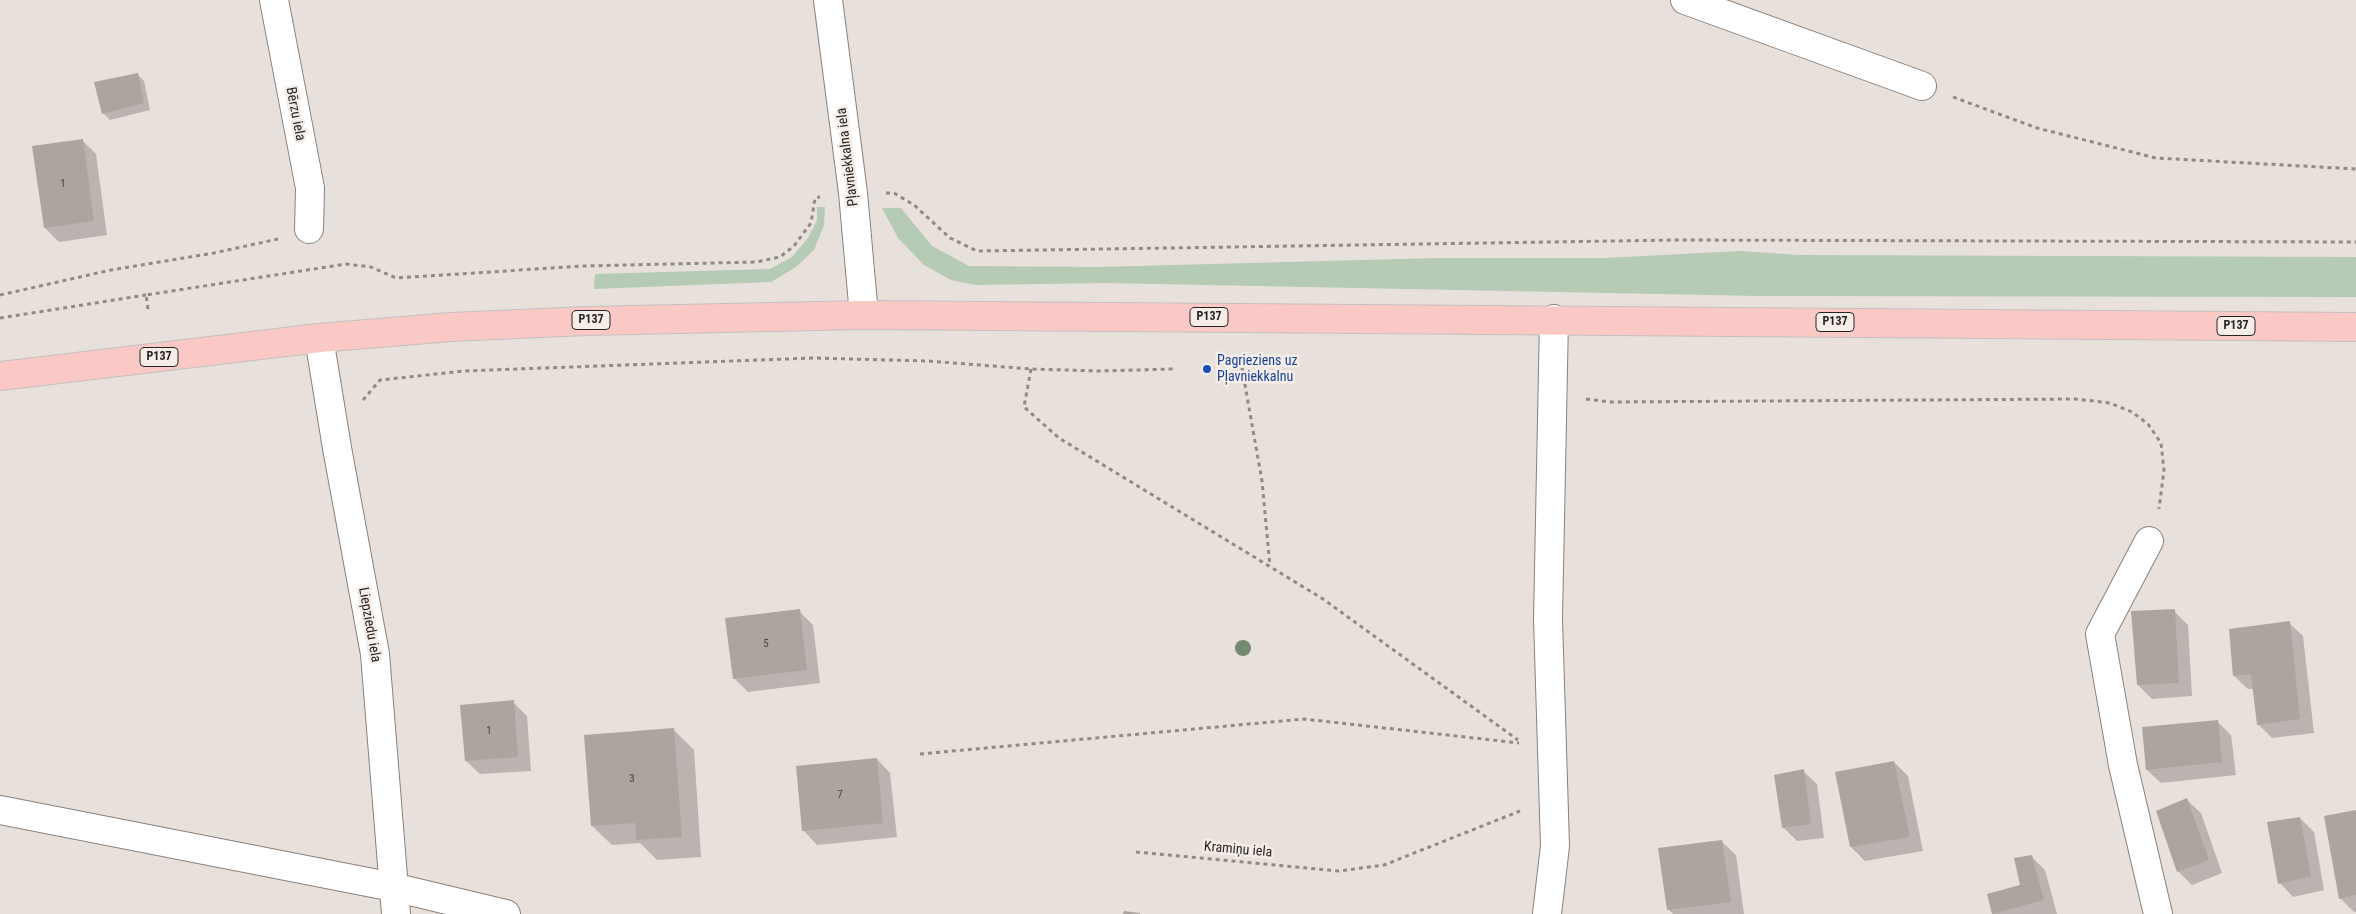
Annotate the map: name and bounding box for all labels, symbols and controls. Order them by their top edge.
street label: Bērzu iela [282,86,308,142]
street label: Pļavniekkalna iela [834,107,862,207]
house number: 1 [60,177,66,191]
road number: P137 [1190,308,1228,326]
road number: P137 [572,310,610,330]
road number: P137 [1816,313,1854,332]
road number: P137 [2217,316,2255,336]
road number: P137 [140,348,178,367]
place label: Pagrieziens uz Pļavniekkalnu [1217,353,1298,386]
marker: Pagrieziens uz Pļavniekkalnu [1201,363,1213,375]
street label: Liepziedu iela [354,586,384,664]
house number: 5 [763,637,769,651]
house number: 1 [486,724,492,738]
house number: 3 [629,772,635,786]
house number: 7 [837,788,843,802]
street label: Kramiņu iela [1203,839,1273,861]

